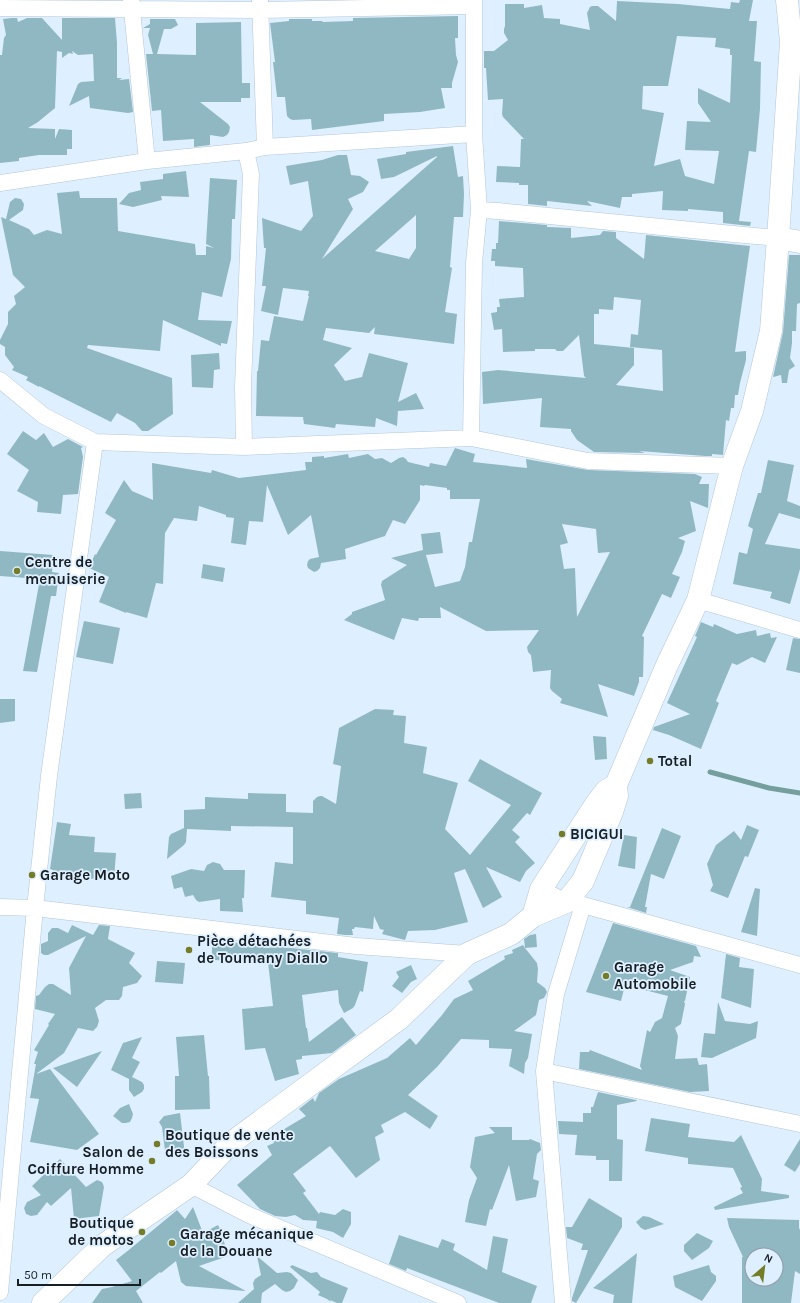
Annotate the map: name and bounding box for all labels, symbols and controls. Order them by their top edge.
place label: Centre de menuiserie [25,553,106,588]
marker: Centre de menuiserie [12,566,22,576]
place label: Total [658,752,692,770]
marker: Total [645,756,655,766]
place label: BICIGUI [570,825,623,843]
marker: BICIGUI [557,829,567,839]
place label: Garage Moto [40,866,130,884]
marker: Garage Moto [27,870,37,880]
place label: Pièce détachées de Toumany Diallo [197,932,328,967]
marker: Pièce détachées de Toumany Diallo [184,945,194,955]
place label: Garage Automobile [614,958,697,993]
marker: Garage Automobile [601,971,611,981]
place label: Boutique de vente des Boissons [165,1126,294,1161]
marker: Boutique de vente des Boissons [152,1139,162,1149]
place label: Salon de Coiffure Homme [28,1143,144,1178]
marker: Salon de Coiffure Homme [147,1156,157,1166]
place label: Boutique de motos [68,1214,134,1249]
place label: Garage mécanique de la Douane [180,1225,314,1260]
marker: Boutique de motos [137,1227,147,1237]
marker: Garage mécanique de la Douane [167,1238,177,1248]
north arrow [744,1247,784,1287]
text: N [762,1251,775,1266]
scale bar [18,1261,140,1287]
text: 50 m [24,1268,52,1282]

